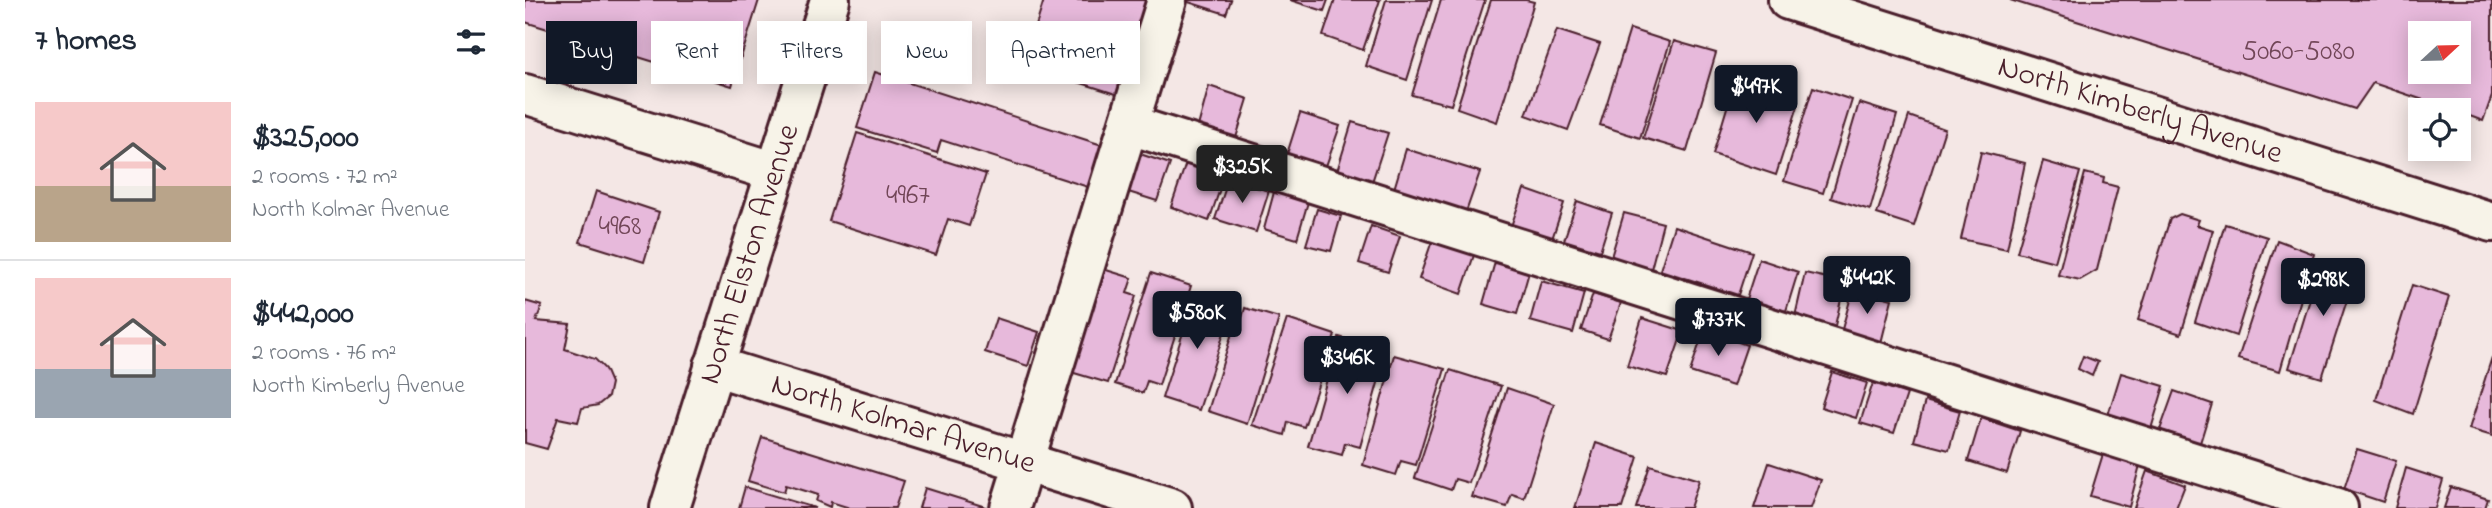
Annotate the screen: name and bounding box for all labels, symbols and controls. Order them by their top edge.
text: 7 homes [35,20,137,64]
chip: Buy [546,21,637,84]
chip: Rent [651,21,743,84]
chip: Filters [757,21,867,84]
chip: New [881,21,972,84]
chip: Apartment [986,21,1140,84]
north arrow [2408,21,2471,84]
map controls [2408,21,2471,161]
icon: filters [452,23,490,61]
house number: 5060-5080 [2241,32,2355,73]
street label: North Kimberly Avenue [1992,44,2289,178]
pin: $497K [1707,66,1805,125]
text: $497K [1731,71,1781,104]
button: locate [2408,98,2471,161]
text: $325,000 [252,117,359,161]
street label: North Elston Avenue [687,118,813,390]
icon: home [91,130,175,214]
pin: $325K [1193,146,1291,205]
text: $325K [1212,151,1272,184]
text: 2 rooms · 72 m² [252,161,398,194]
house number: 4967 [886,176,930,217]
text: North Kolmar Avenue [252,194,449,227]
house number: 4968 [599,207,641,248]
pin: $442K [1818,256,1916,316]
pin: $298K [2274,258,2372,318]
text: $442K [1839,262,1895,295]
text: $298K [2297,264,2349,297]
pin: $580K [1148,292,1246,351]
text: $442,000 [252,293,354,337]
text: $580K [1169,297,1225,330]
pin: $737K [1669,298,1767,358]
text: $737K [1691,304,1745,337]
icon: home [91,306,175,390]
pin: $346K [1298,336,1396,396]
text: 2 rooms · 76 m² [252,337,396,370]
text: $346K [1320,342,1374,375]
street label: North Kolmar Avenue [765,362,1042,488]
text: North Kimberly Avenue [252,370,465,403]

